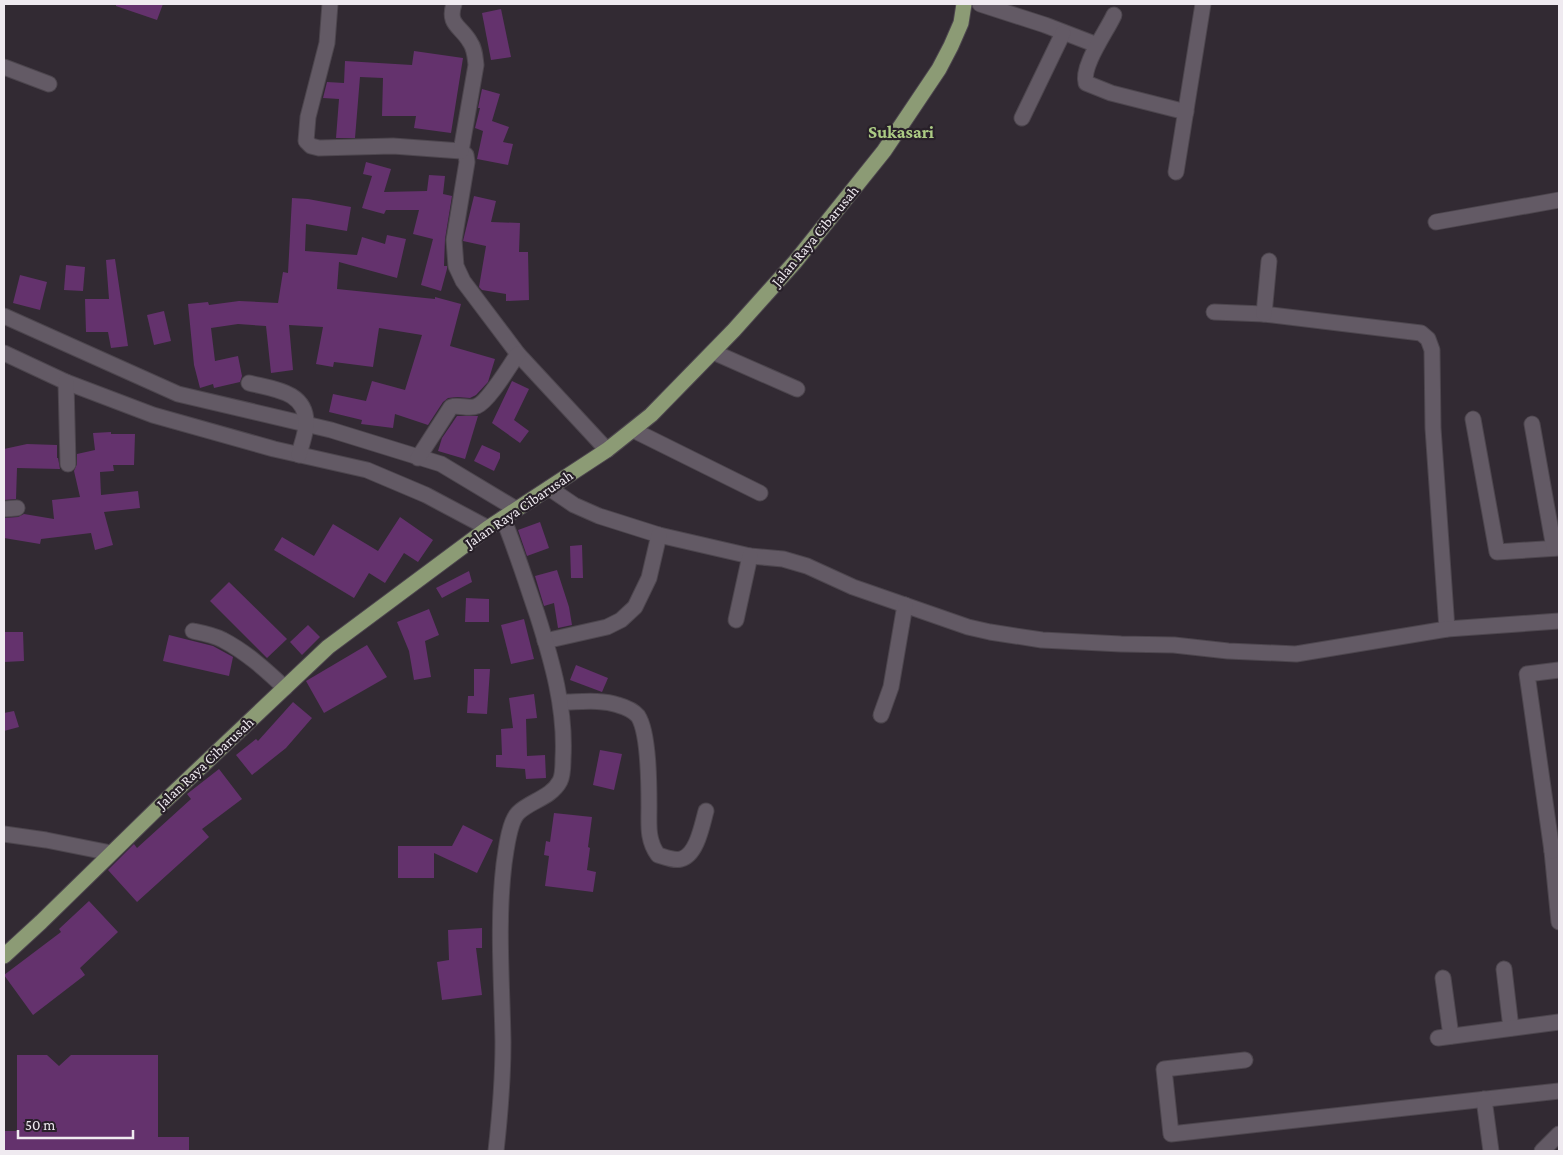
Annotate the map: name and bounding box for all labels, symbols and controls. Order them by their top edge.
district label: Sukasari [868,122,935,142]
street label: Jalan Raya Cibarusah [767,182,863,292]
street label: Jalan Raya Cibarusah [460,467,576,553]
street label: Jalan Raya Cibarusah [152,714,257,814]
scale bar [18,1108,132,1140]
text: 50 m [25,1117,55,1133]

